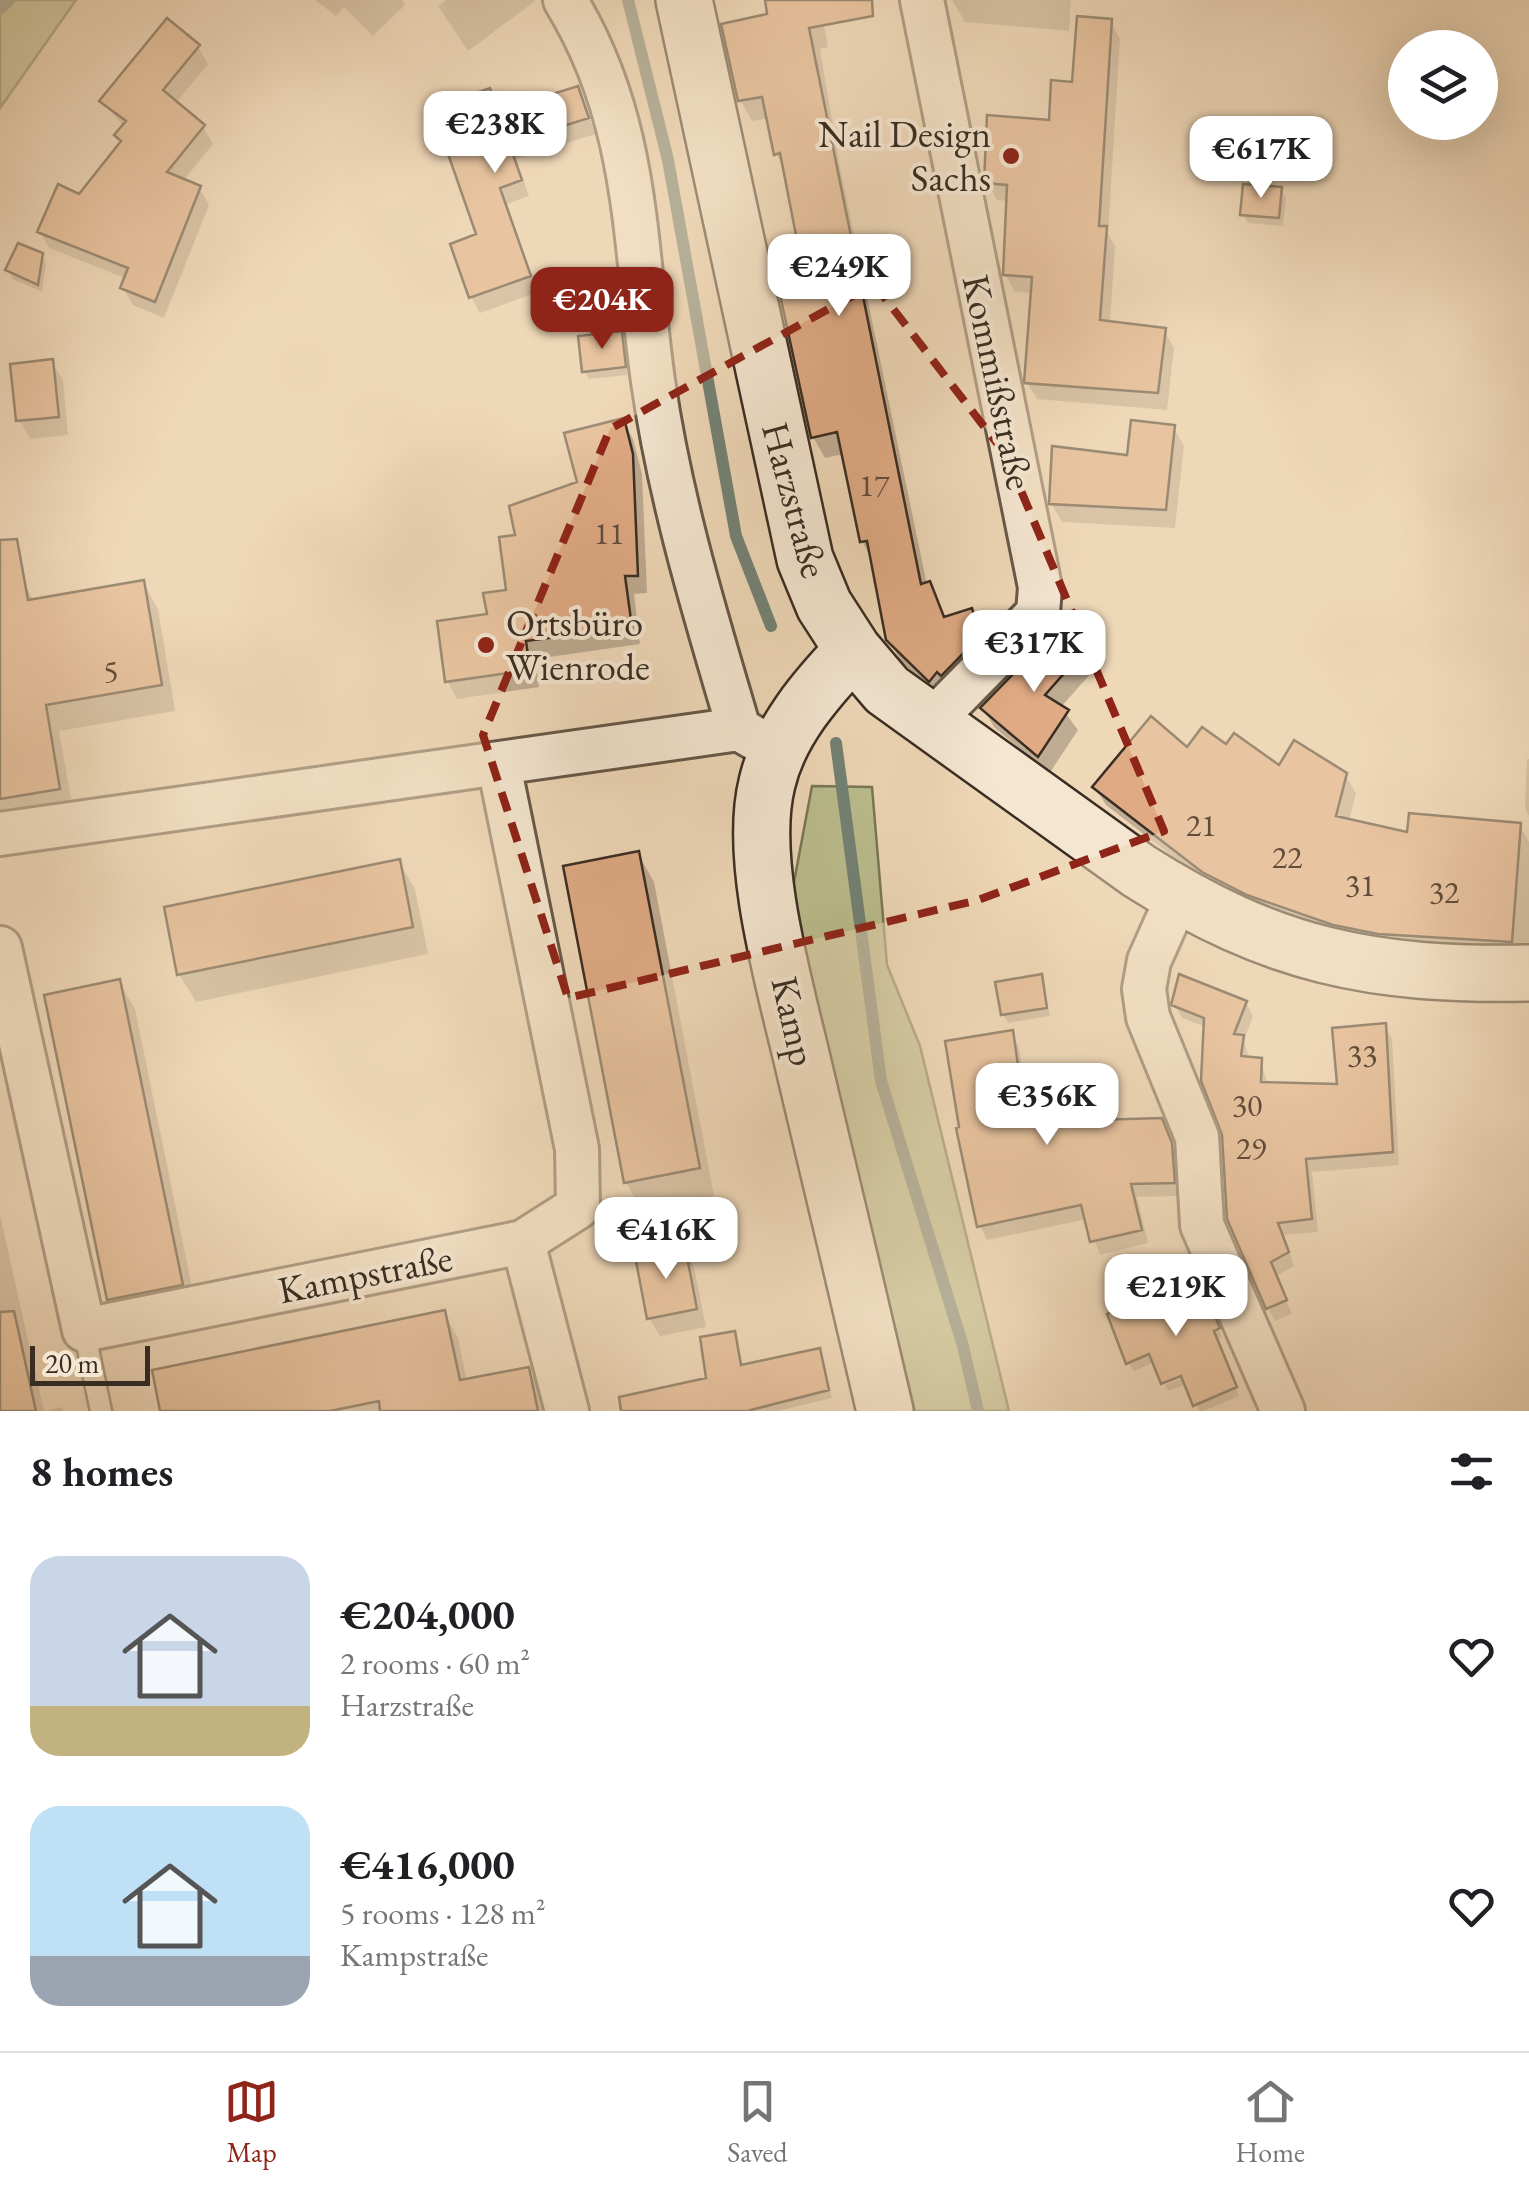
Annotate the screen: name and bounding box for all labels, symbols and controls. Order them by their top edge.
map controls [1388,30,1498,140]
button: layers [1388,30,1498,140]
pin: €238K [425,91,565,176]
text: €238K [446,102,544,144]
place label: Nail Design Sachs [818,109,991,202]
pin: €617K [1191,116,1331,201]
text: €617K [1212,127,1310,169]
marker: Nail Design Sachs [1000,145,1022,167]
pin: €249K [769,234,909,319]
text: €249K [790,245,888,287]
pin: €204K [532,267,672,352]
street label: Kommißstraße [952,270,1045,494]
text: €204K [553,278,651,320]
street label: Harzstraße [751,417,840,583]
house number: 17 [859,464,890,506]
house number: 11 [594,512,624,554]
place label: Ortsbüro Wienrode [506,598,650,691]
pin: €317K [964,610,1104,695]
text: €317K [985,621,1083,663]
marker: Ortsbüro Wienrode [475,634,497,656]
house number: 5 [103,650,119,692]
house number: 21 [1186,804,1216,846]
house number: 22 [1272,836,1303,878]
house number: 31 [1345,864,1375,906]
house number: 32 [1429,871,1460,913]
street label: Kamp [760,971,829,1070]
house number: 33 [1347,1034,1377,1076]
pin: €356K [977,1063,1117,1148]
text: €356K [998,1074,1096,1116]
house number: 30 [1232,1084,1262,1126]
house number: 29 [1236,1127,1266,1169]
pin: €416K [596,1197,736,1282]
text: €416K [617,1208,715,1250]
street label: Kampstraße [274,1233,456,1314]
pin: €219K [1106,1254,1246,1339]
text: €219K [1127,1265,1225,1307]
scale bar [30,1341,150,1386]
text: 20 m [45,1345,99,1381]
text: 8 homes [30,1444,173,1499]
icon: filters [1444,1444,1499,1499]
text: €204,000 [340,1587,515,1642]
icon: home [110,1596,230,1716]
icon: heart [1444,1629,1499,1684]
text: 2 rooms · 60 m² [340,1642,530,1684]
text: Harzstraße [340,1684,474,1726]
text: €416,000 [340,1837,515,1892]
icon: home [110,1846,230,1966]
icon: heart [1444,1879,1499,1934]
text: 5 rooms · 128 m² [340,1892,546,1934]
text: Kampstraße [340,1934,489,1976]
tab: Map [224,2074,279,2170]
tab: Saved [727,2074,787,2170]
tab: Home [1236,2074,1305,2170]

